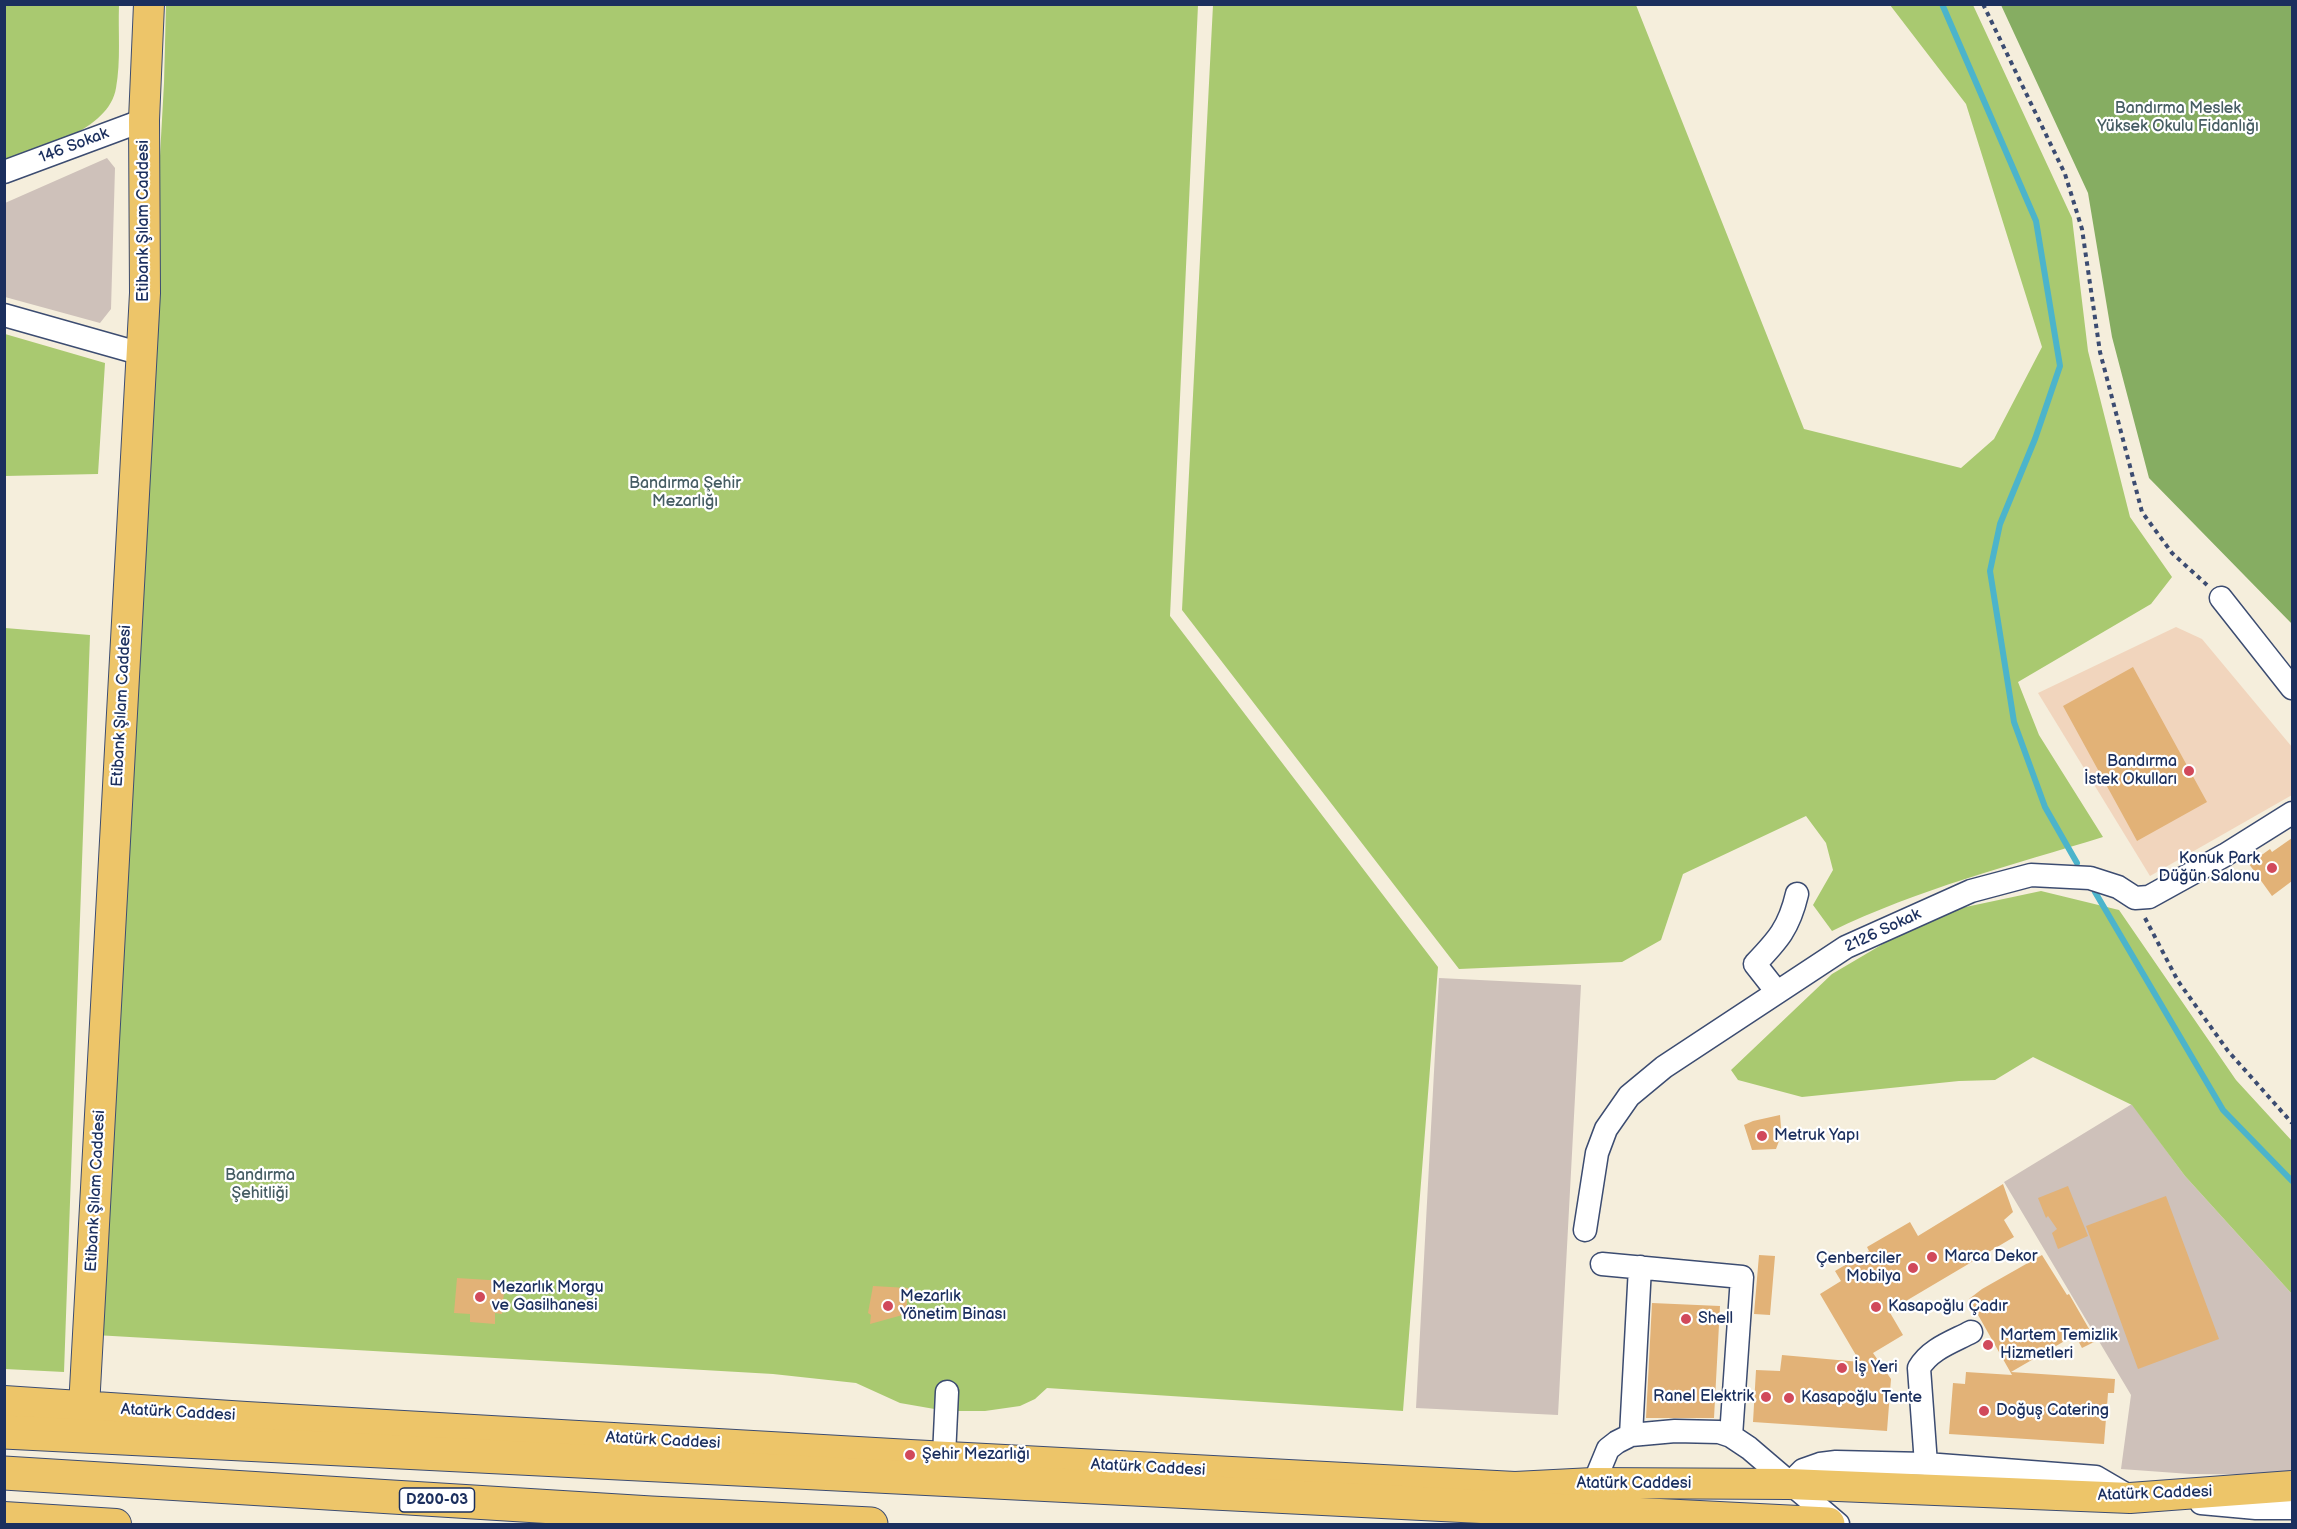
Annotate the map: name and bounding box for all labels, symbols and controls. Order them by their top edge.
park label: Bandırma Meslek Yüksek Okulu Fidanlığı [2097,99,2259,137]
street label: 146 Sokak [36,124,112,168]
street label: Etibank Şılam Caddesi [134,140,154,302]
park label: Bandırma Şehir Mezarlığı [629,474,741,512]
street label: Etibank Şılam Caddesi [108,625,136,787]
place label: Bandırma İstek Okulları [2084,752,2177,790]
marker: Bandırma İstek Okulları [2182,764,2196,778]
place label: Konuk Park Düğün Salonu [2159,849,2260,887]
marker: Konuk Park Düğün Salonu [2265,861,2279,875]
street label: 2126 Sokak [1842,905,1924,957]
street label: Etibank Şılam Caddesi [82,1110,110,1272]
place label: Metruk Yapı [1774,1126,1859,1146]
marker: Metruk Yapı [1755,1129,1769,1143]
park label: Bandırma Şehitliği [225,1166,295,1204]
place label: Marca Dekor [1944,1247,2038,1267]
place label: Çenberciler Mobilya [1816,1249,1901,1287]
marker: Marca Dekor [1925,1250,1939,1264]
marker: Çenberciler Mobilya [1906,1261,1920,1275]
place label: Mezarlık Morgu ve Gasilhanesi [492,1278,604,1316]
place label: Mezarlık Yönetim Binası [900,1287,1006,1325]
marker: Mezarlık Morgu ve Gasilhanesi [473,1290,487,1304]
place label: Kasapoğlu Çadır [1888,1297,2008,1317]
marker: Mezarlık Yönetim Binası [881,1299,895,1313]
marker: Kasapoğlu Çadır [1869,1300,1883,1314]
place label: Shell [1698,1309,1733,1329]
marker: Shell [1679,1312,1693,1326]
place label: Martem Temizlik Hizmetleri [2000,1326,2117,1364]
marker: Martem Temizlik Hizmetleri [1981,1338,1995,1352]
place label: İş Yeri [1854,1358,1898,1378]
marker: İş Yeri [1835,1361,1849,1375]
place label: Ranel Elektrik [1653,1387,1754,1407]
place label: Kasapoğlu Tente [1801,1388,1922,1408]
marker: Ranel Elektrik [1759,1390,1773,1404]
marker: Kasapoğlu Tente [1782,1391,1796,1405]
street label: Atatürk Caddesi [120,1400,236,1426]
place label: Doğuş Catering [1996,1401,2109,1421]
marker: Doğuş Catering [1977,1404,1991,1418]
street label: Atatürk Caddesi [605,1428,721,1454]
place label: Şehir Mezarlığı [922,1445,1030,1465]
marker: Şehir Mezarlığı [903,1448,917,1462]
street label: Atatürk Caddesi [1090,1455,1206,1481]
street label: Atatürk Caddesi [1577,1474,1691,1494]
street label: Atatürk Caddesi [2097,1482,2213,1506]
road number: D200-03 [400,1488,474,1512]

